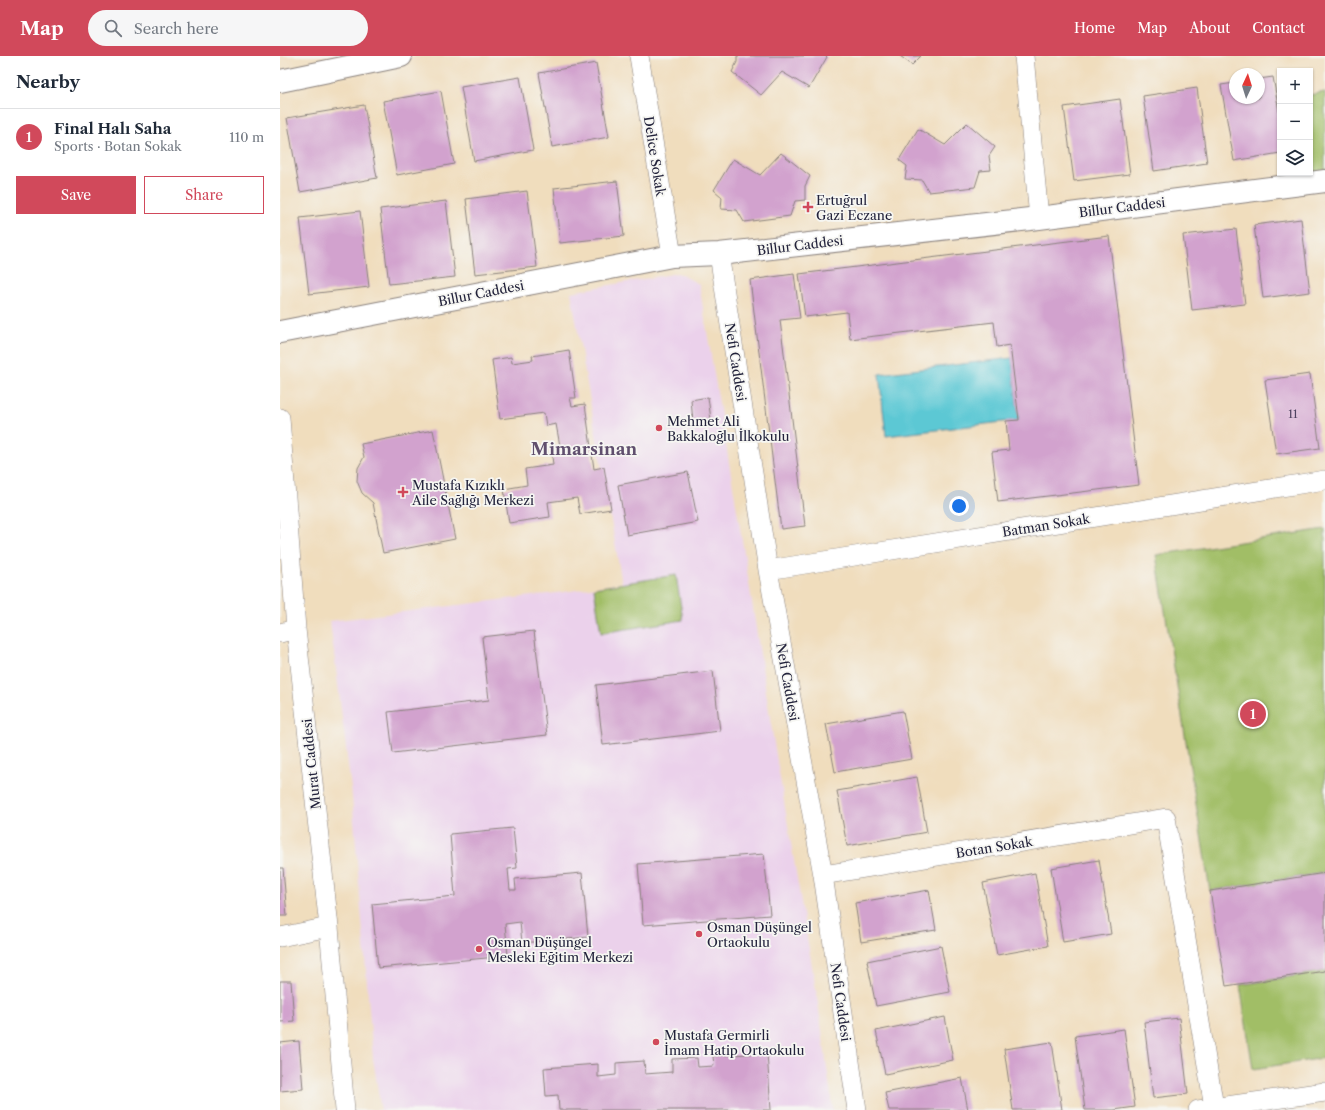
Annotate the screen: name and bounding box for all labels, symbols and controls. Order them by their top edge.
search box [88,10,368,46]
text: Map [20,17,64,40]
icon: search [102,17,124,39]
text: Search here [134,19,219,38]
text: Home [1074,19,1115,37]
text: Map [1137,19,1167,37]
text: About [1189,19,1230,37]
text: Contact [1252,19,1305,37]
north arrow [1229,68,1265,104]
map controls [1277,68,1313,176]
button: + [1277,68,1313,104]
text: Nearby [16,72,80,92]
button: − [1277,104,1313,140]
street label: Delice Sokak [641,115,669,198]
text: Final Halı Saha [54,119,171,138]
text: 1 [26,129,32,145]
text: 110 m [229,129,264,145]
text: Sports · Botan Sokak [54,138,182,154]
button: layers [1277,140,1313,176]
button: Save [16,176,136,214]
button: Share [144,176,264,214]
place label: Ertuğrul Gazi Eczane [816,192,892,223]
street label: Billur Caddesi [1078,194,1166,220]
marker: Ertuğrul Gazi Eczane [803,202,813,212]
street label: Billur Caddesi [756,232,844,258]
street label: Billur Caddesi [437,277,525,309]
street label: Nefi Caddesi [722,322,750,402]
house number: 11 [1288,407,1298,421]
place label: Mehmet Ali Bakkaloğlu İlkokulu [667,413,790,444]
marker: Mehmet Ali Bakkaloğlu İlkokulu [654,423,664,433]
district label: Mimarsinan [531,439,638,459]
place label: Mustafa Kızıklı Aile Sağlığı Merkezi [411,477,534,508]
marker: Mustafa Kızıklı Aile Sağlığı Merkezi [397,486,409,498]
your location [949,496,969,516]
street label: Batman Sokak [1001,510,1091,540]
street label: Nefi Caddesi [773,642,803,722]
pin: 1 [1240,699,1266,729]
street label: Murat Caddesi [298,718,324,810]
street label: Botan Sokak [954,833,1034,861]
place label: Osman Düşüngel Ortaokulu [707,919,812,950]
marker: Osman Düşüngel Ortaokulu [694,929,704,939]
place label: Osman Düşüngel Mesleki Eğitim Merkezi [487,934,633,965]
marker: Osman Düşüngel Mesleki Eğitim Merkezi [474,944,484,954]
street label: Nefi Caddesi [828,962,854,1042]
place label: Mustafa Germirli İmam Hatip Ortaokulu [664,1027,804,1058]
marker: Mustafa Germirli İmam Hatip Ortaokulu [651,1037,661,1047]

